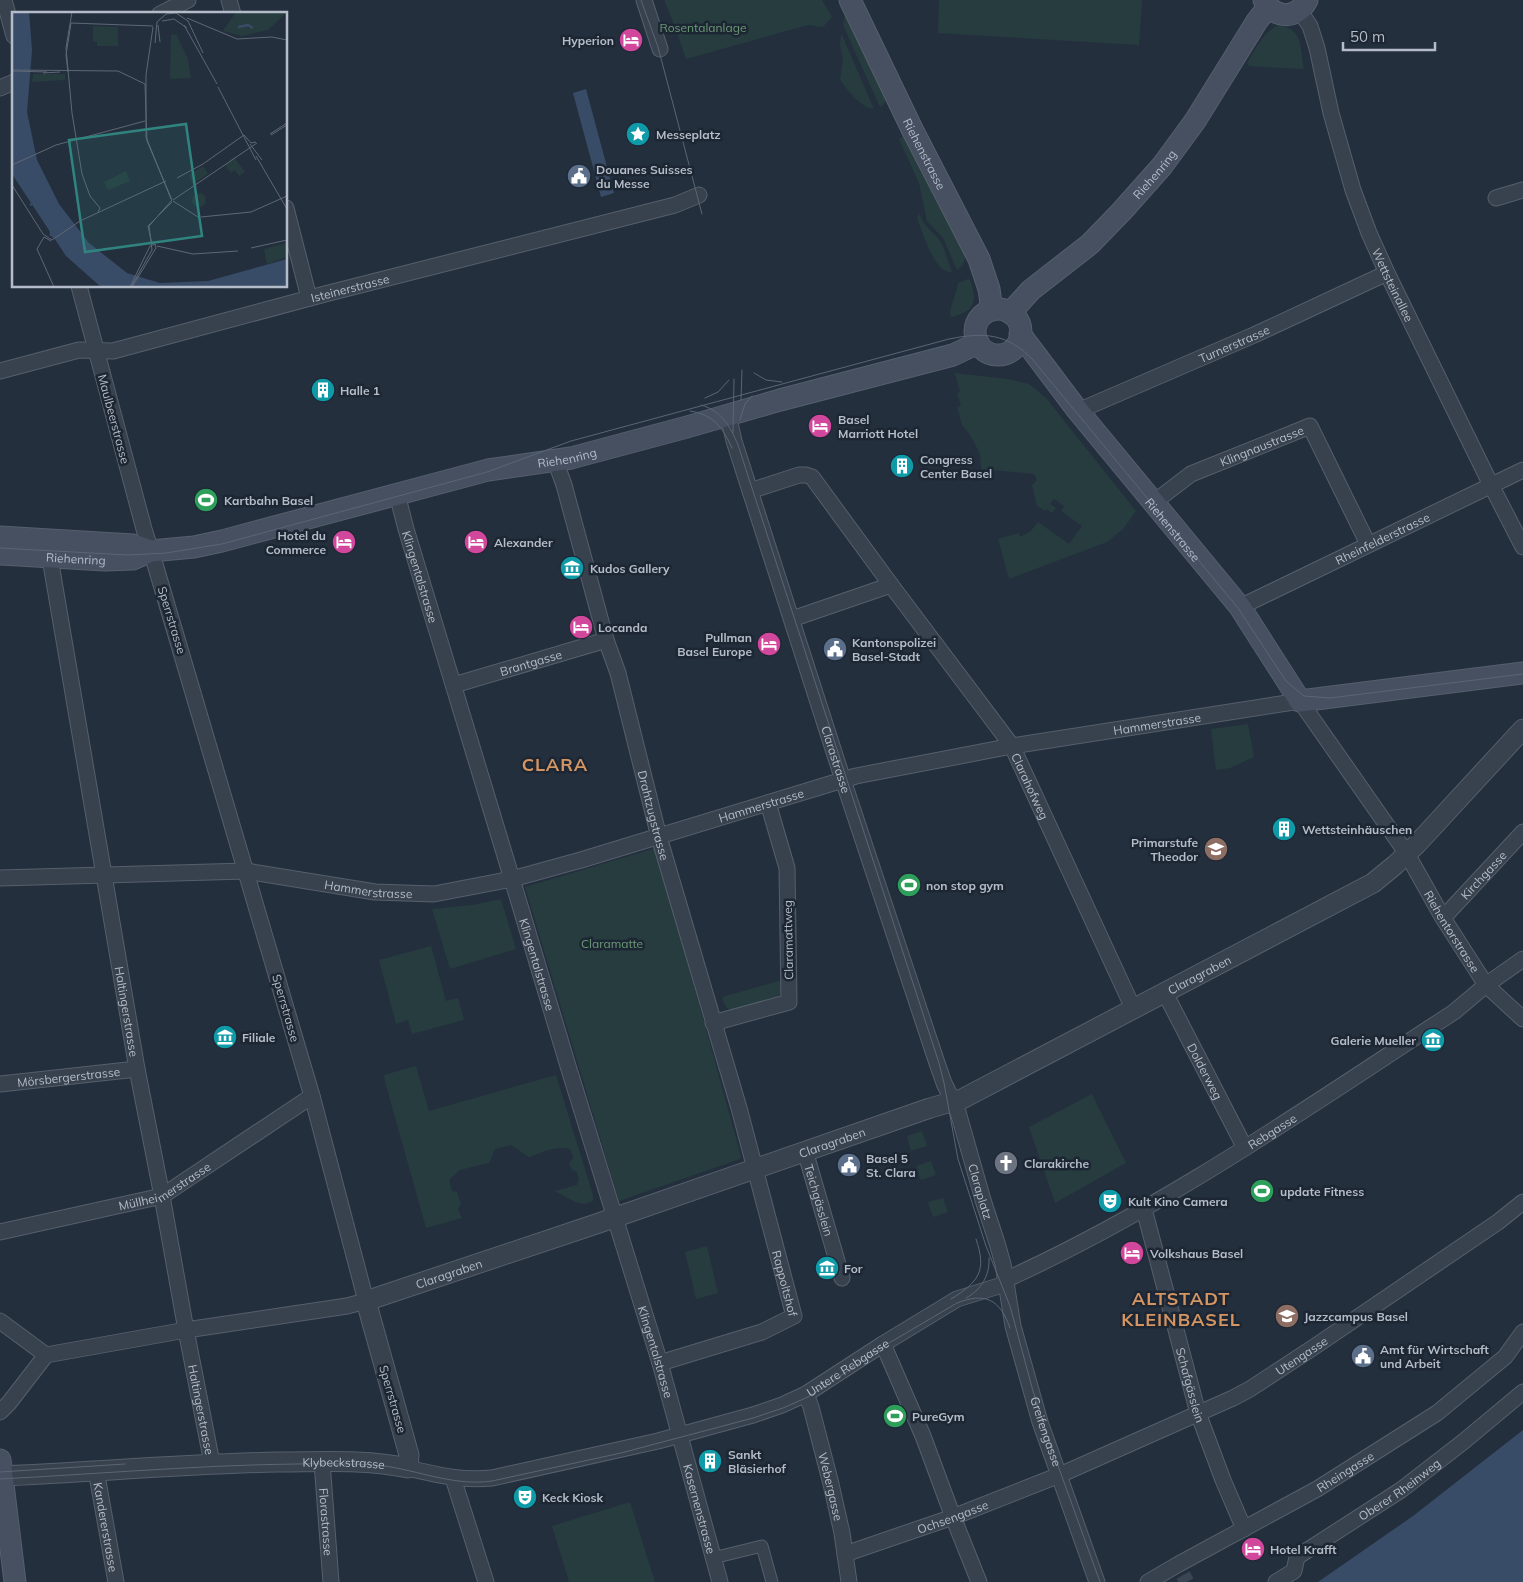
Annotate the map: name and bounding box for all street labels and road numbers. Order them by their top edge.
street label: Riehenstrasse [900,116,949,192]
street label: Riehenring [1129,146,1179,202]
street label: Wettsteinallee [1369,246,1417,324]
street label: Isteinerstrasse [309,270,391,305]
street label: Turnerstrasse [1196,321,1272,365]
street label: Maulbeerstrasse [95,373,133,465]
street label: Klingnaustrasse [1218,422,1306,469]
street label: Riehenring [536,444,598,470]
street label: Riehenstrasse [1142,494,1204,564]
street label: Rheinfelderstrasse [1333,509,1432,567]
street label: Klingentalstrasse [399,529,441,625]
street label: Riehenring [46,549,106,568]
street label: Sperrstrasse [155,584,189,656]
street label: Brantgasse [498,646,563,679]
street label: Hammerstrasse [1112,709,1202,738]
street label: Clarastrasse [819,724,854,795]
street label: Clarahofweg [1009,750,1052,822]
street label: Drahtzugstrasse [635,769,673,862]
street label: Hammerstrasse [717,785,805,825]
street label: Kirchgasse [1457,847,1509,902]
street label: Hammerstrasse [323,876,413,901]
street label: Riehentorstrasse [1421,888,1483,975]
street label: Claramattweg [780,900,796,980]
street label: Klingentalstrasse [517,917,558,1012]
street label: Claragraben [1165,952,1233,997]
street label: Haltingerstrasse [112,965,142,1058]
street label: Sperrstrasse [269,972,303,1044]
street label: Dolderweg [1185,1041,1226,1102]
street label: Mörsbergerstrasse [16,1063,121,1090]
street label: Rebgasse [1245,1110,1299,1152]
street label: Claragraben [797,1124,867,1161]
street label: Müllheimerstrasse [117,1158,213,1213]
street label: Teichgässlein [802,1162,837,1238]
street label: Claraplatz [966,1162,996,1221]
street label: Rappoltshof [769,1248,801,1319]
street label: Claragraben [414,1255,484,1291]
street label: Klingentalstrasse [635,1304,677,1400]
street label: Utengasse [1272,1333,1330,1378]
street label: Untere Rebgasse [803,1335,891,1399]
street label: Schafgässlein [1173,1346,1208,1425]
street label: Haltingerstrasse [185,1363,218,1456]
street label: Sperrstrasse [376,1363,410,1435]
street label: Greifengasse [1028,1394,1065,1468]
street label: Rheingasse [1314,1448,1376,1495]
street label: Webergasse [816,1451,847,1522]
street label: Klybeckstrasse [302,1454,386,1472]
street label: Oberer Rheinweg [1355,1455,1443,1523]
street label: Kasernenstrasse [680,1462,719,1555]
street label: Kandererstrasse [91,1481,122,1573]
street label: Florastrasse [316,1487,337,1556]
street label: Ochsengasse [915,1496,990,1536]

